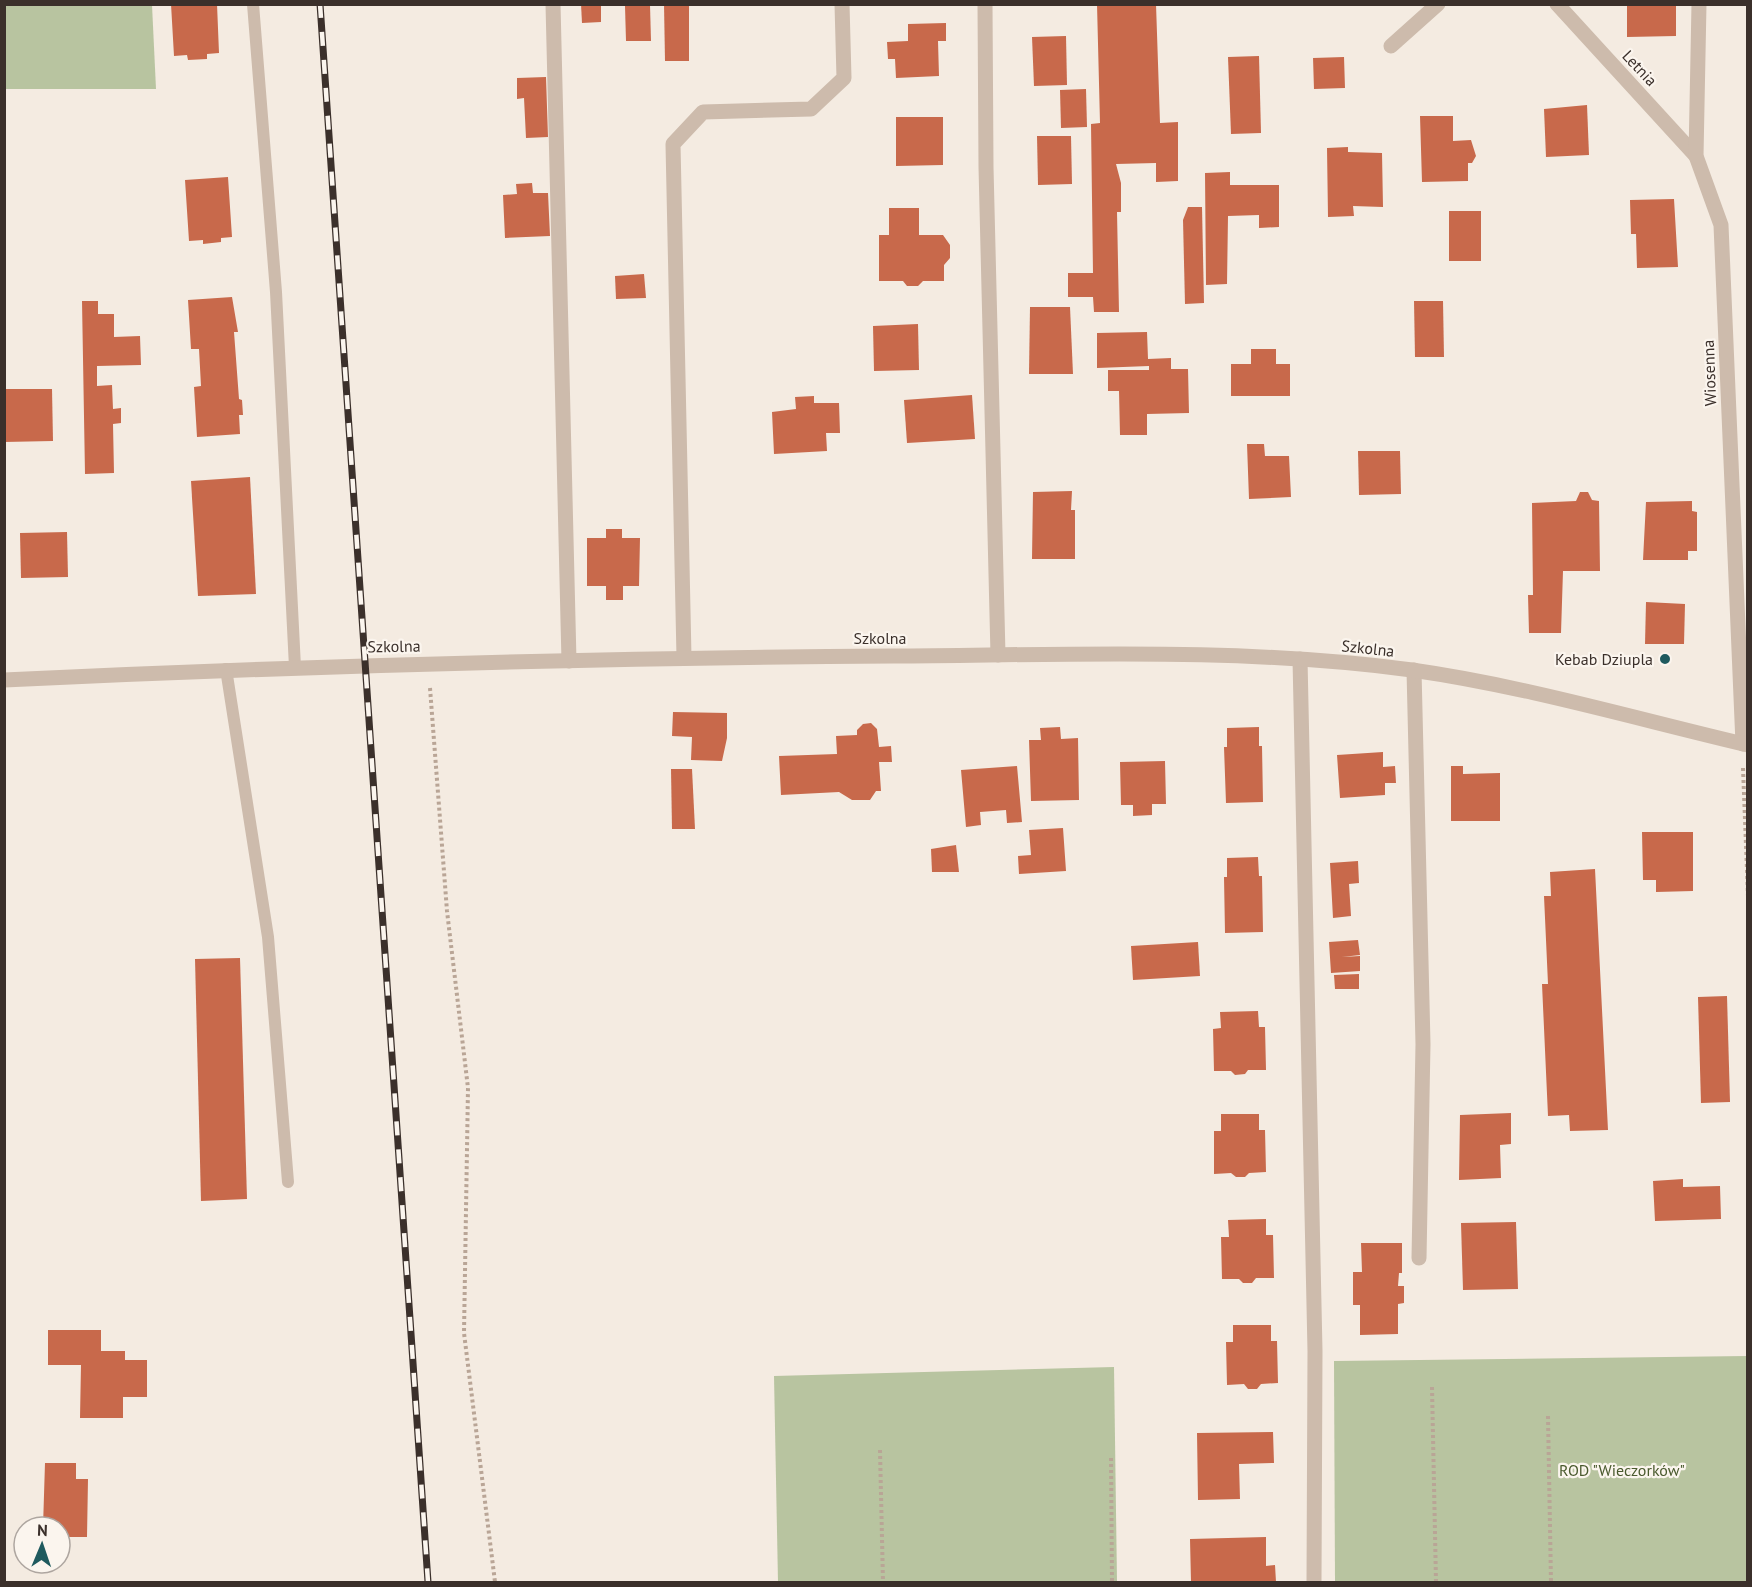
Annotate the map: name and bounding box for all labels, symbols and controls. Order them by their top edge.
street label: Letnia [1618,46,1662,90]
street label: Wiosenna [1698,339,1720,407]
street label: Szkolna [853,628,907,648]
street label: Szkolna [1341,635,1395,661]
street label: Szkolna [367,636,421,656]
place label: Kebab Dziupla [1555,649,1653,669]
marker: Kebab Dziupla [1658,652,1672,666]
park label: ROD "Wieczorków" [1559,1460,1685,1480]
north arrow [12,1515,72,1575]
text: N [37,1520,48,1540]

